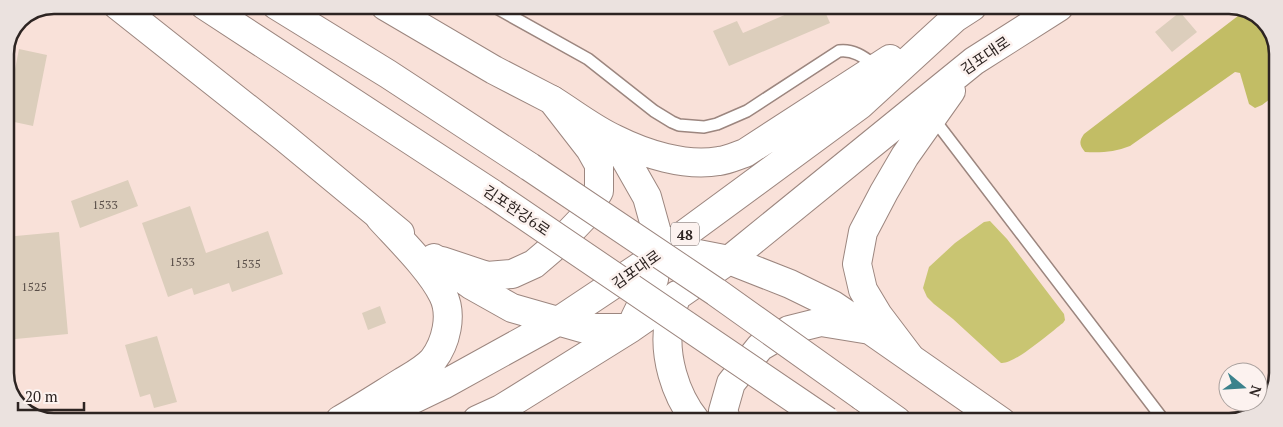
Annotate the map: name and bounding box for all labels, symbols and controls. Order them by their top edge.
street label: 김포대로 [957,31,1013,79]
street label: 김포한강6로 [479,180,555,240]
house number: 1533 [92,197,118,212]
road number: 48 [671,222,699,245]
street label: 김포대로 [608,245,664,293]
house number: 1533 [169,254,195,269]
house number: 1535 [235,256,261,271]
house number: 1525 [21,279,47,294]
north arrow [1218,362,1268,412]
scale bar [18,380,84,412]
text: N [1245,383,1267,400]
text: 20 m [25,386,58,406]

